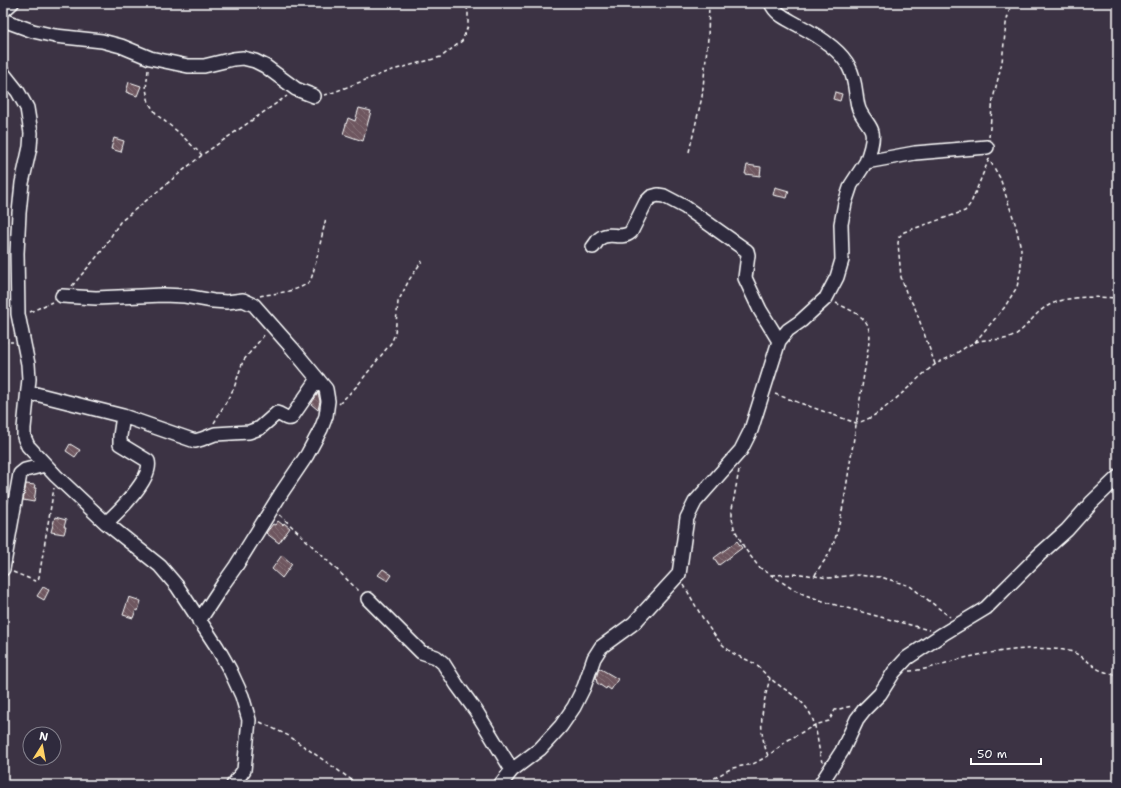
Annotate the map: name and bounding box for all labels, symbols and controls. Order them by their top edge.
north arrow [22,726,62,766]
text: N [38,728,50,745]
scale bar [971,740,1041,766]
text: 50 m [977,746,1007,762]

